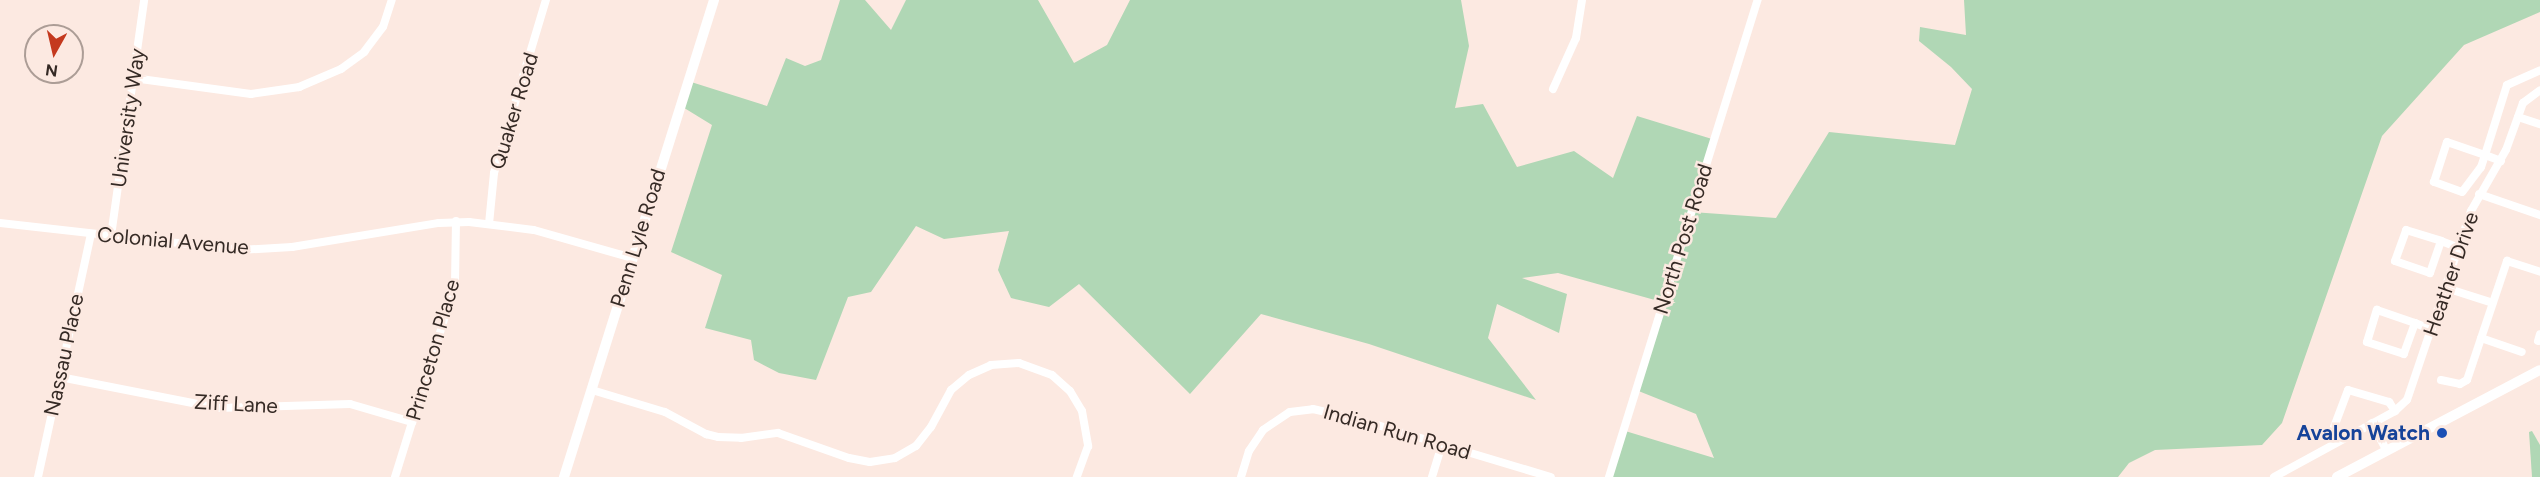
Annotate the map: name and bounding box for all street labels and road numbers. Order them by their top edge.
street label: University Way [106,47,150,189]
street label: Quaker Road [484,50,544,172]
street label: North Post Road [1648,161,1718,317]
street label: Penn Lyle Road [605,166,671,310]
street label: Heather Drive [2418,208,2484,340]
street label: Colonial Avenue [96,222,250,260]
street label: Princeton Place [401,276,465,424]
street label: Nassau Place [39,292,89,418]
street label: Ziff Lane [193,389,279,419]
street label: Indian Run Road [1320,399,1474,465]

